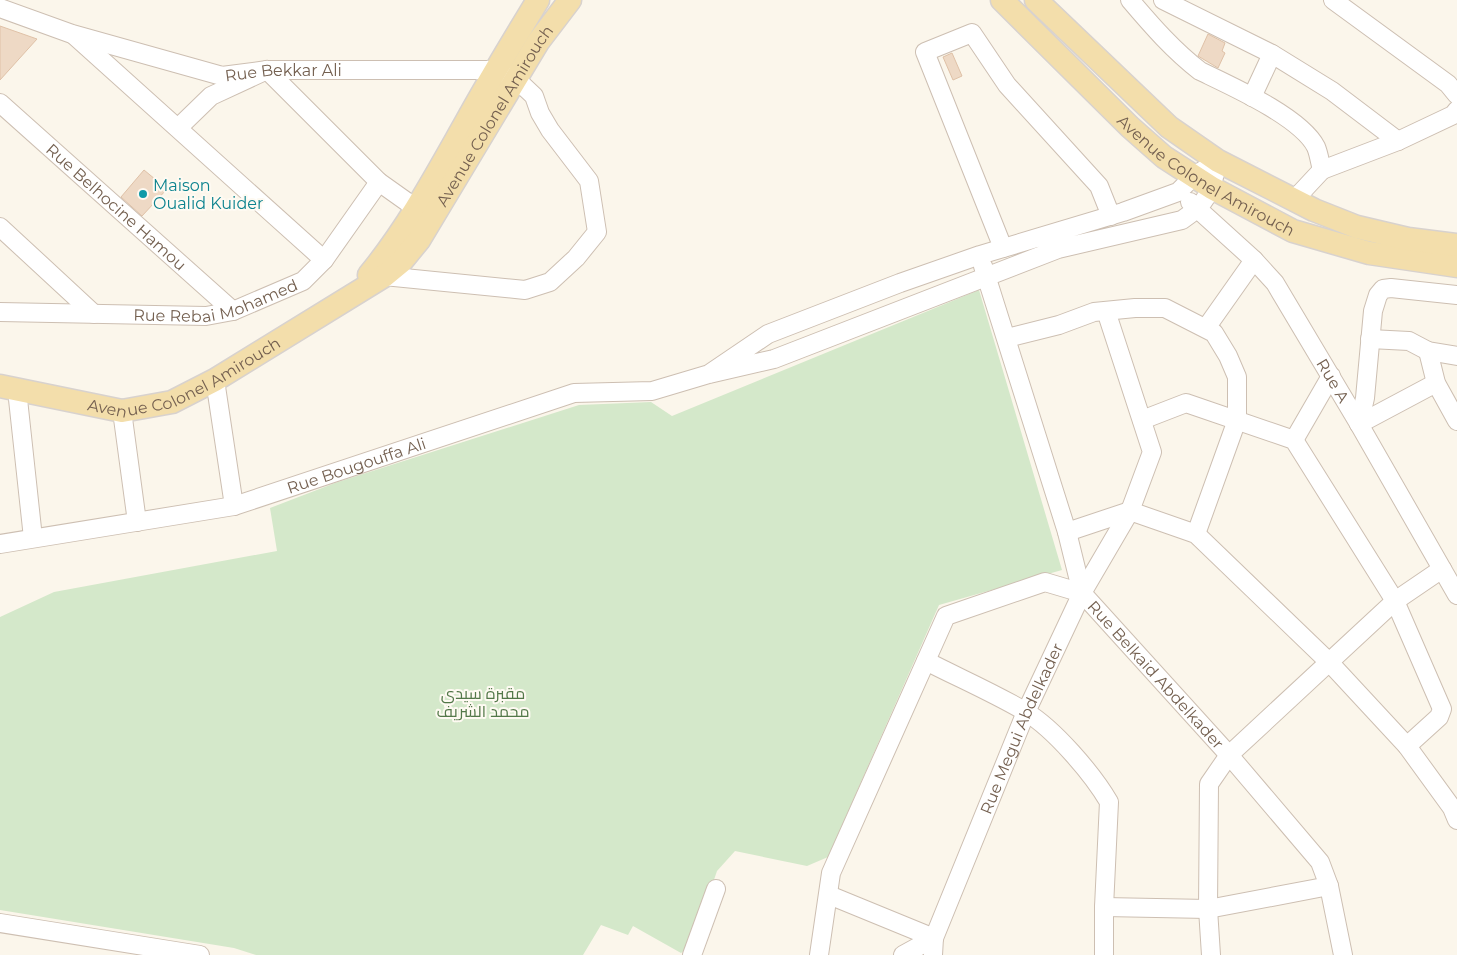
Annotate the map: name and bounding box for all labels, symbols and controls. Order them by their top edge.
street label: Avenue Colonel Amirouch [433,22,557,210]
street label: Rue Bekkar Ali [224,60,342,86]
street label: Avenue Colonel Amirouch [1113,111,1298,240]
street label: Rue Belhocine Hamou [42,140,190,275]
place label: Maison Oualid Kuider [153,176,263,213]
marker: Maison Oualid Kuider [137,188,149,200]
street label: Rue Rebai Mohamed [133,275,301,327]
street label: Avenue Colonel Amirouch [86,333,284,422]
street label: Rue A [1312,355,1353,407]
street label: Rue Bougouffa Ali [285,434,428,498]
street label: Rue Belkaid Abdelkader [1084,597,1228,753]
street label: Rue Megui Abdelkader [976,640,1067,817]
park label: مقبرة سيدي محمد الشريف [437,684,529,721]

